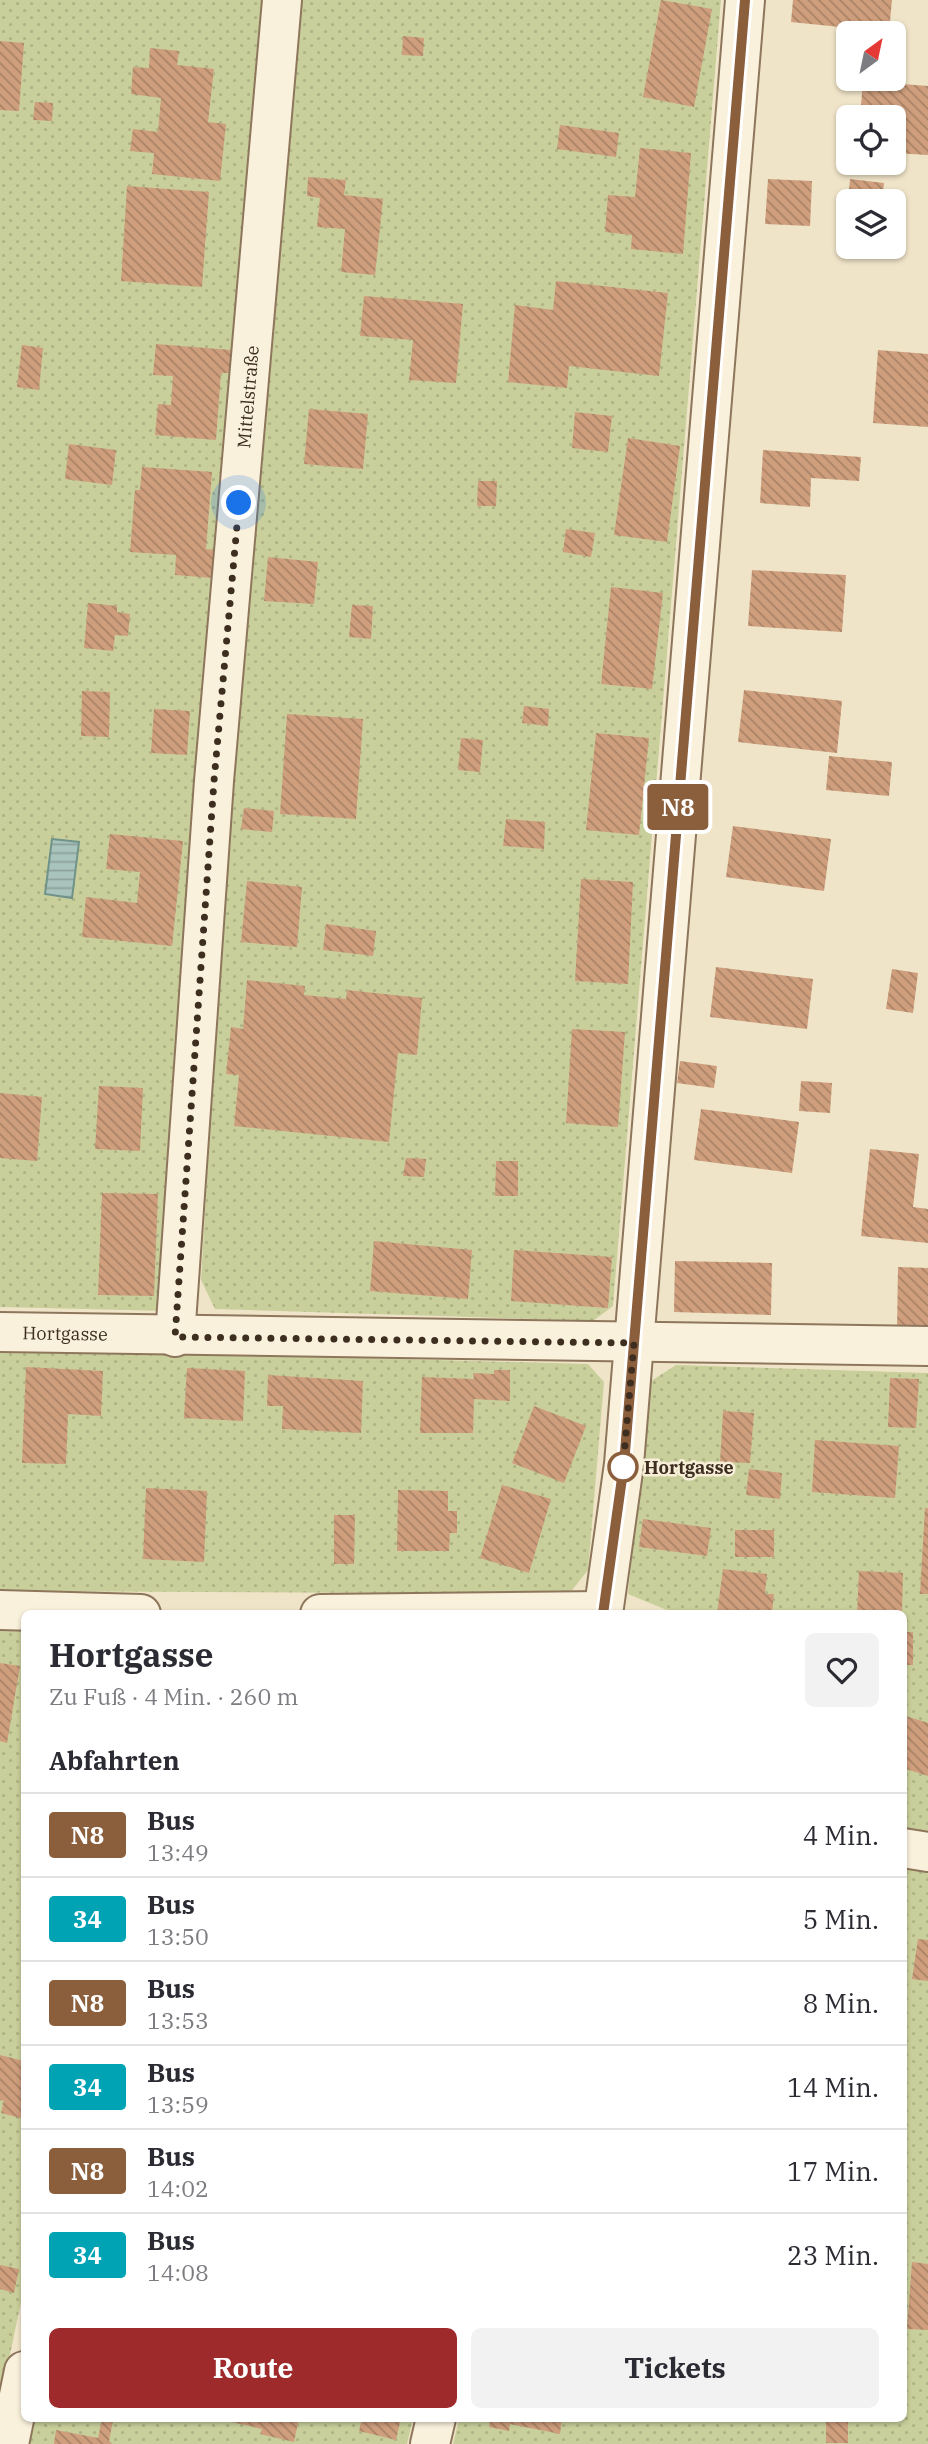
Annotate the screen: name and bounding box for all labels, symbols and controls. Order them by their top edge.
north arrow [836,21,906,91]
map controls [836,21,906,259]
button: locate [836,105,906,175]
button: layers [836,189,906,259]
street label: Mittelstraße [232,344,263,449]
your location [221,485,256,520]
line badge: N8 [646,784,710,830]
text: N8 [661,791,695,823]
street label: Hortgasse [22,1321,108,1345]
marker: Hortgasse [608,1452,638,1482]
place label: Hortgasse [644,1456,734,1479]
text: Hortgasse [49,1633,213,1676]
button: heart [805,1633,879,1707]
text: Zu Fuß · 4 Min. · 260 m [49,1681,298,1711]
text: Abfahrten [49,1743,180,1777]
text: Bus [147,1803,195,1837]
text: 4 Min. [803,1818,879,1852]
text: N8 [71,1819,104,1851]
text: 13:49 [147,1837,209,1867]
text: Bus [147,1887,195,1921]
text: 5 Min. [803,1902,879,1936]
text: 34 [73,1903,102,1935]
text: 13:50 [147,1921,209,1951]
text: Bus [147,1971,195,2005]
text: 8 Min. [803,1986,879,2020]
text: N8 [71,1987,104,2019]
text: 13:53 [147,2005,209,2035]
text: Bus [147,2055,195,2089]
text: 14 Min. [787,2070,879,2104]
text: 34 [73,2071,102,2103]
text: 13:59 [147,2089,209,2119]
text: Bus [147,2139,195,2173]
text: 17 Min. [787,2154,879,2188]
text: N8 [71,2155,104,2187]
text: 14:02 [147,2173,209,2203]
text: Bus [147,2223,195,2257]
text: 23 Min. [787,2238,879,2272]
text: 34 [73,2239,102,2271]
text: 14:08 [147,2257,209,2287]
button: Route [49,2328,457,2408]
button: Tickets [471,2328,879,2408]

